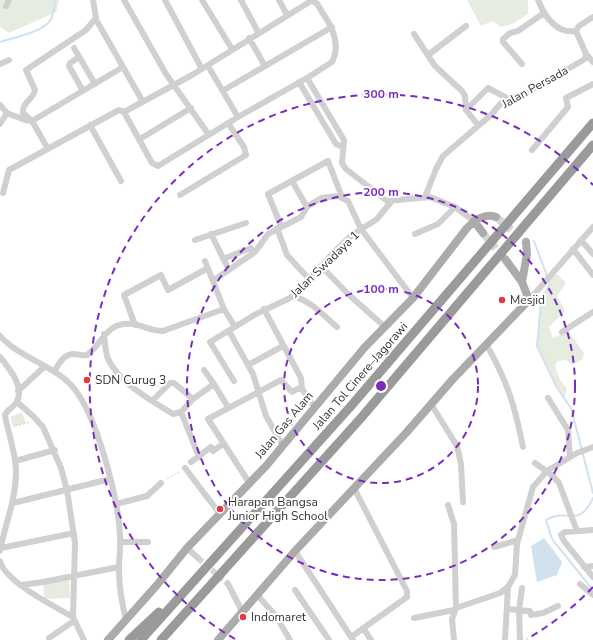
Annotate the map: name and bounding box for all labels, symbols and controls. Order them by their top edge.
street label: Jalan Persada [498,62,571,112]
text: 300 m [363,86,399,102]
text: 200 m [363,184,399,200]
street label: Jalan Swadaya 1 [286,227,363,302]
text: 100 m [363,281,399,297]
place label: Mesjid [510,292,545,308]
marker: Mesjid [497,295,507,305]
street label: Jalan Tol Cinere–Jagorawi [308,319,411,434]
place label: SDN Curug 3 [95,372,166,388]
marker: SDN Curug 3 [82,375,92,385]
centre of rings [374,379,388,393]
street label: Jalan Gas Alam [251,388,317,463]
place label: Harapan Bangsa Junior High School [227,494,328,524]
marker: Harapan Bangsa Junior High School [215,504,225,514]
place label: Indomaret [251,609,307,625]
marker: Indomaret [238,612,248,622]

